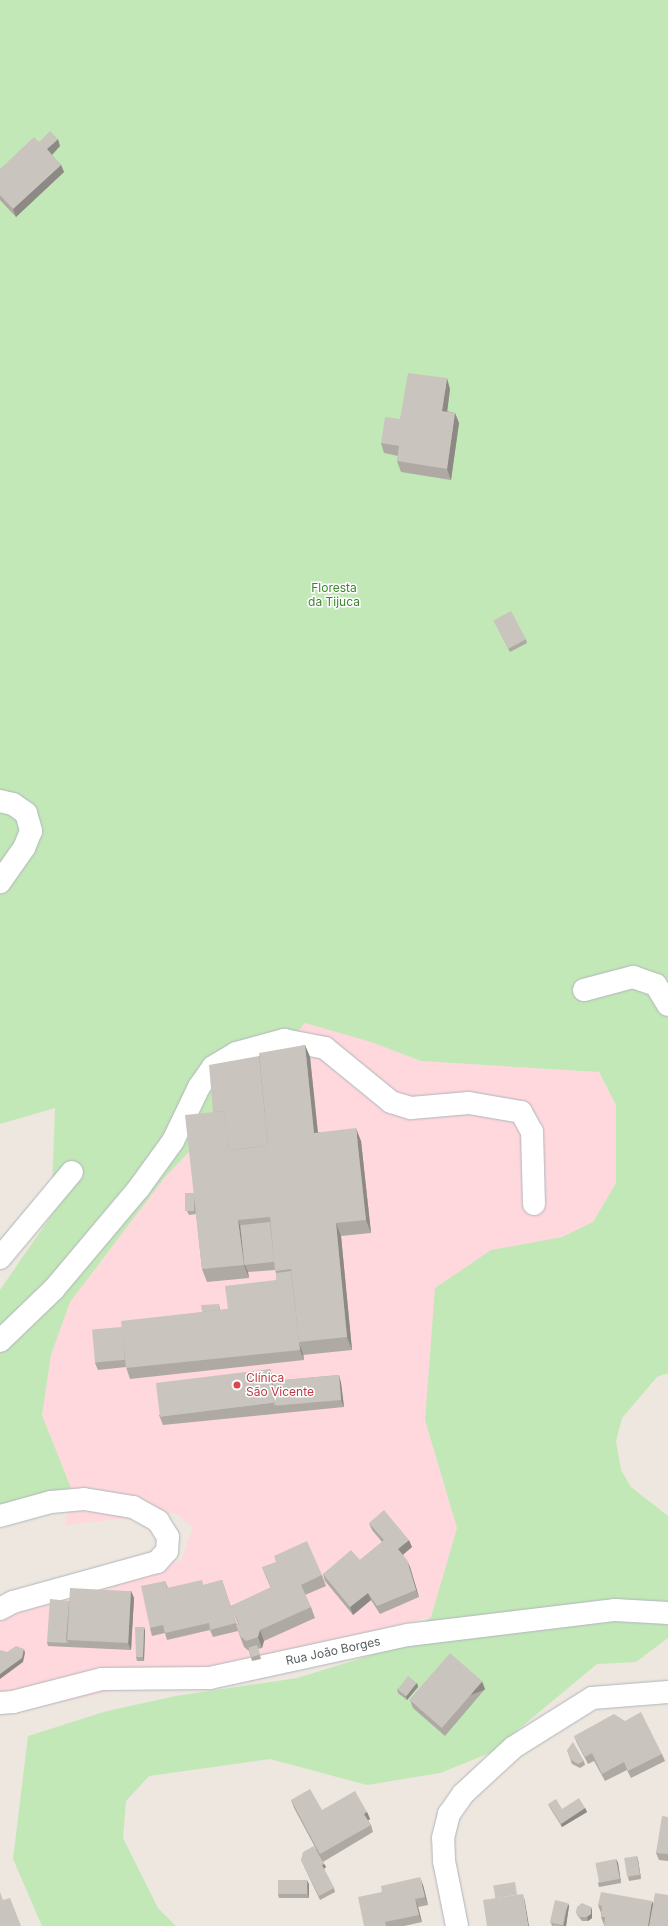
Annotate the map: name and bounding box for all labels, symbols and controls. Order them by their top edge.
park label: Floresta da Tijuca [308,581,360,609]
place label: Clínica São Vicente [246,1371,314,1399]
marker: Clínica São Vicente [231,1379,243,1391]
street label: Rua João Borges [284,1634,382,1668]

